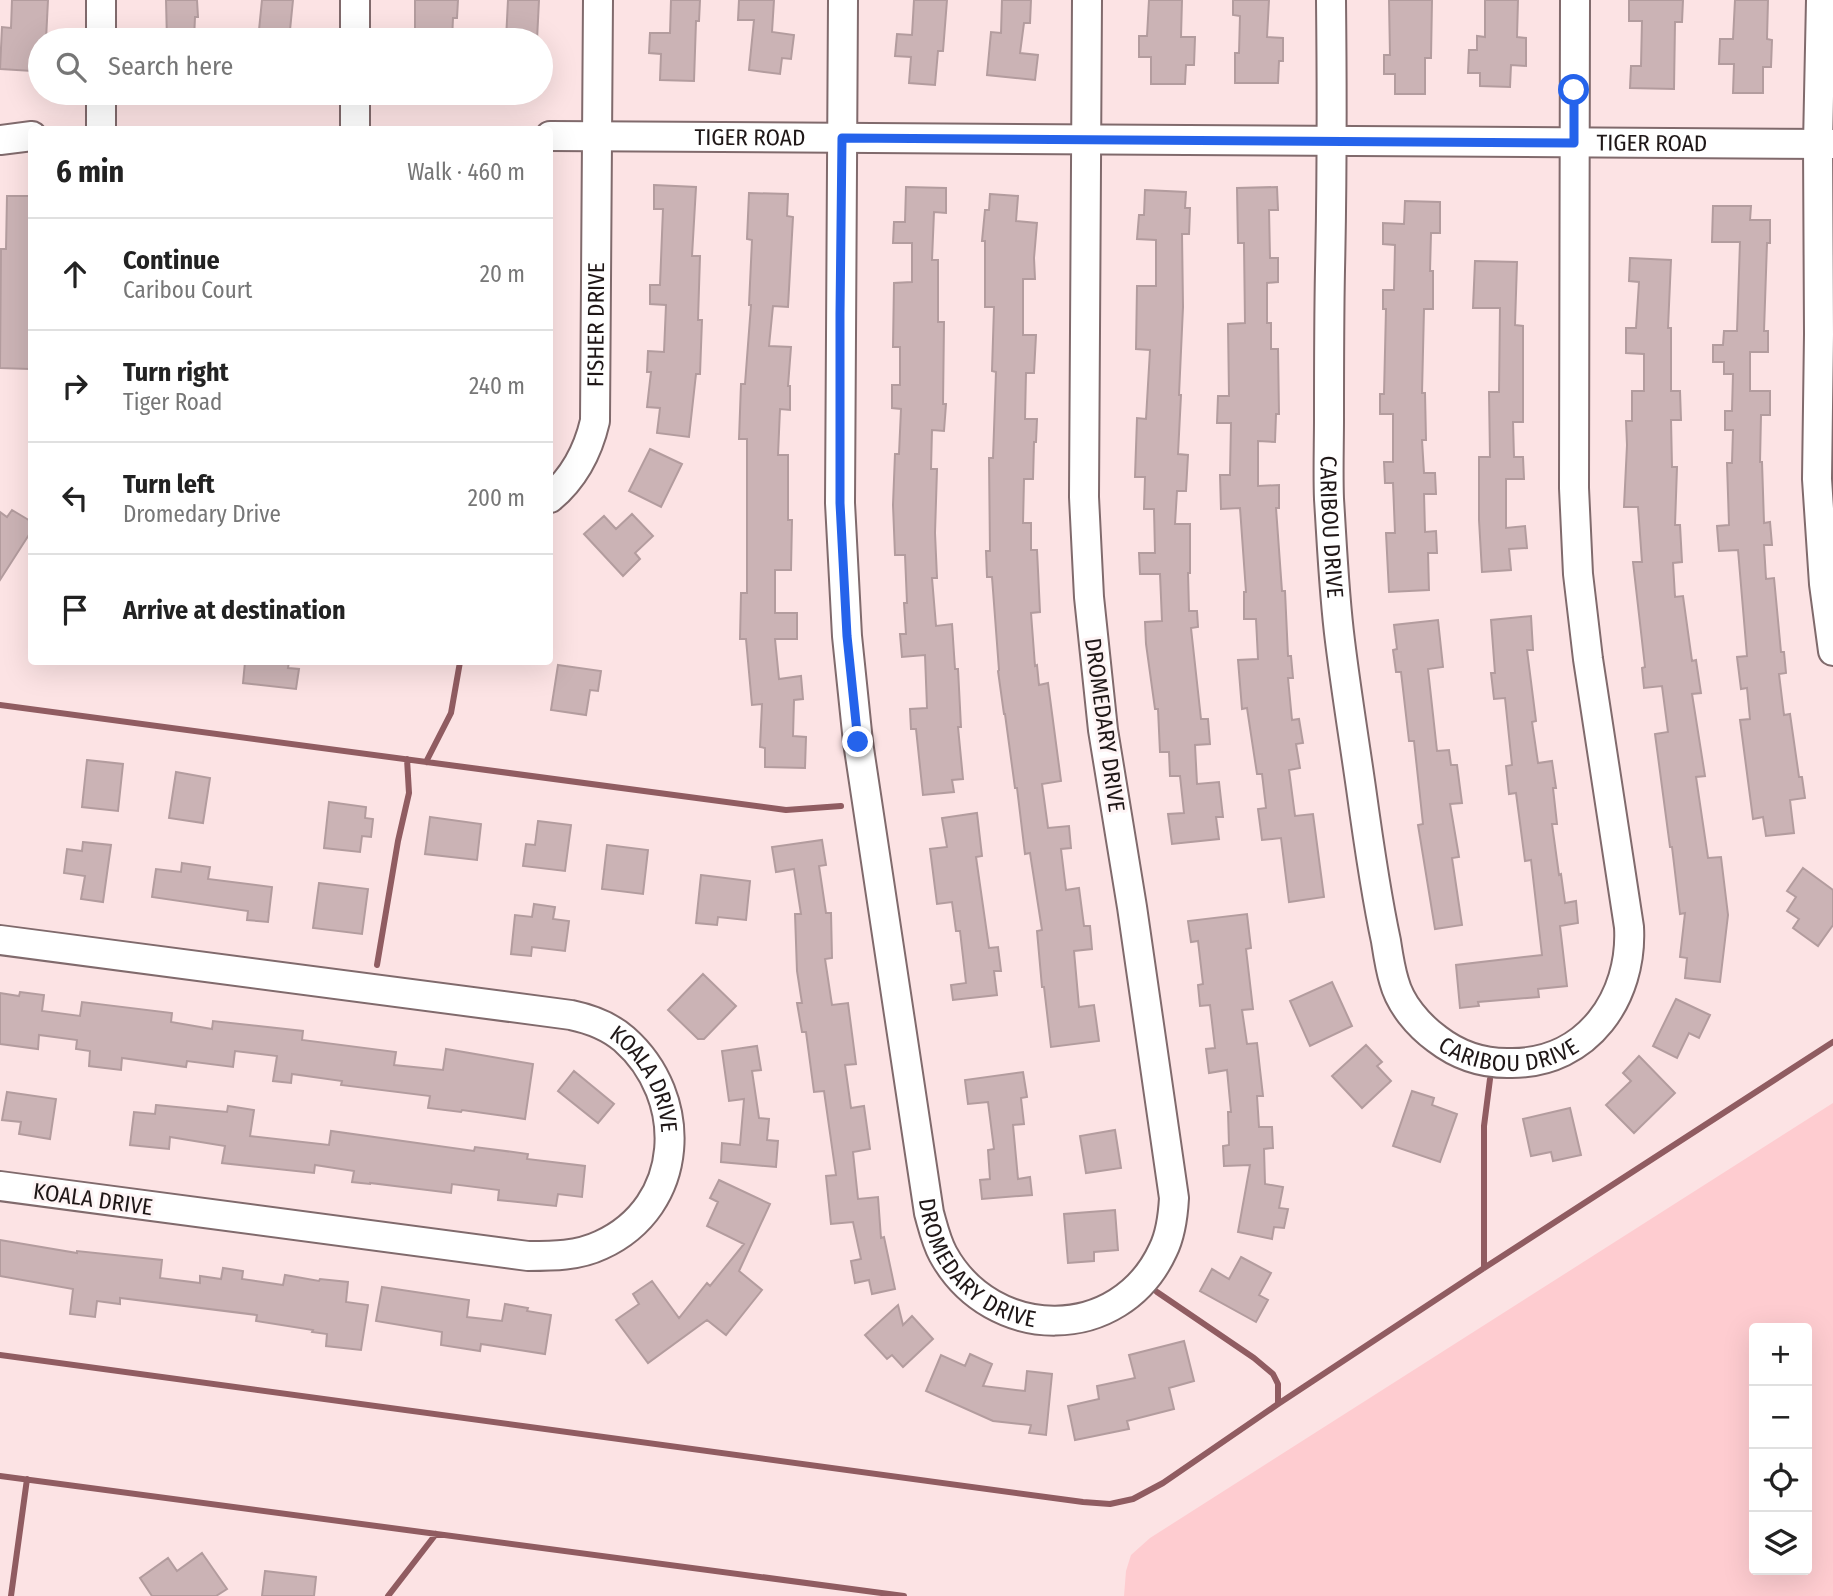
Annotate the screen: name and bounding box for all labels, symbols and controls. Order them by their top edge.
search box [28,28,553,105]
icon: search [52,48,90,86]
text: Search here [108,51,233,82]
route start [1558,74,1589,105]
street label: TIGER ROAD [695,123,805,152]
street label: TIGER ROAD [1597,129,1707,157]
text: 6 min [56,154,124,190]
text: Walk · 460 m [407,158,525,186]
text: Continue [123,245,220,276]
icon: ahead [56,255,94,293]
text: 20 m [480,260,525,288]
street label: FISHER DRIVE [581,262,610,387]
text: Caribou Court [123,276,252,304]
text: Turn right [123,357,229,388]
icon: right [56,367,94,405]
text: 240 m [469,372,525,400]
text: Tiger Road [123,388,222,416]
street label: CARIBOU DRIVE [1315,456,1349,599]
text: Turn left [123,469,215,500]
icon: left [56,479,94,517]
text: 200 m [468,484,525,512]
text: Dromedary Drive [123,500,281,528]
icon: arrive [56,591,94,629]
text: Arrive at destination [123,595,346,626]
street label: DROMEDARY DRIVE [1079,636,1131,814]
route end [842,726,873,757]
street label: KOALA DRIVE [605,1019,683,1134]
street label: CARIBOU DRIVE [1436,1021,1580,1051]
text: CARIBOU DRIVE [1434,1030,1583,1077]
street label: KOALA DRIVE [31,1177,155,1221]
street label: DROMEDARY DRIVE [913,1196,1038,1333]
map controls [1749,1323,1812,1575]
button: + [1749,1323,1812,1386]
button: − [1749,1386,1812,1449]
button: locate [1749,1449,1812,1512]
button: layers [1749,1512,1812,1575]

